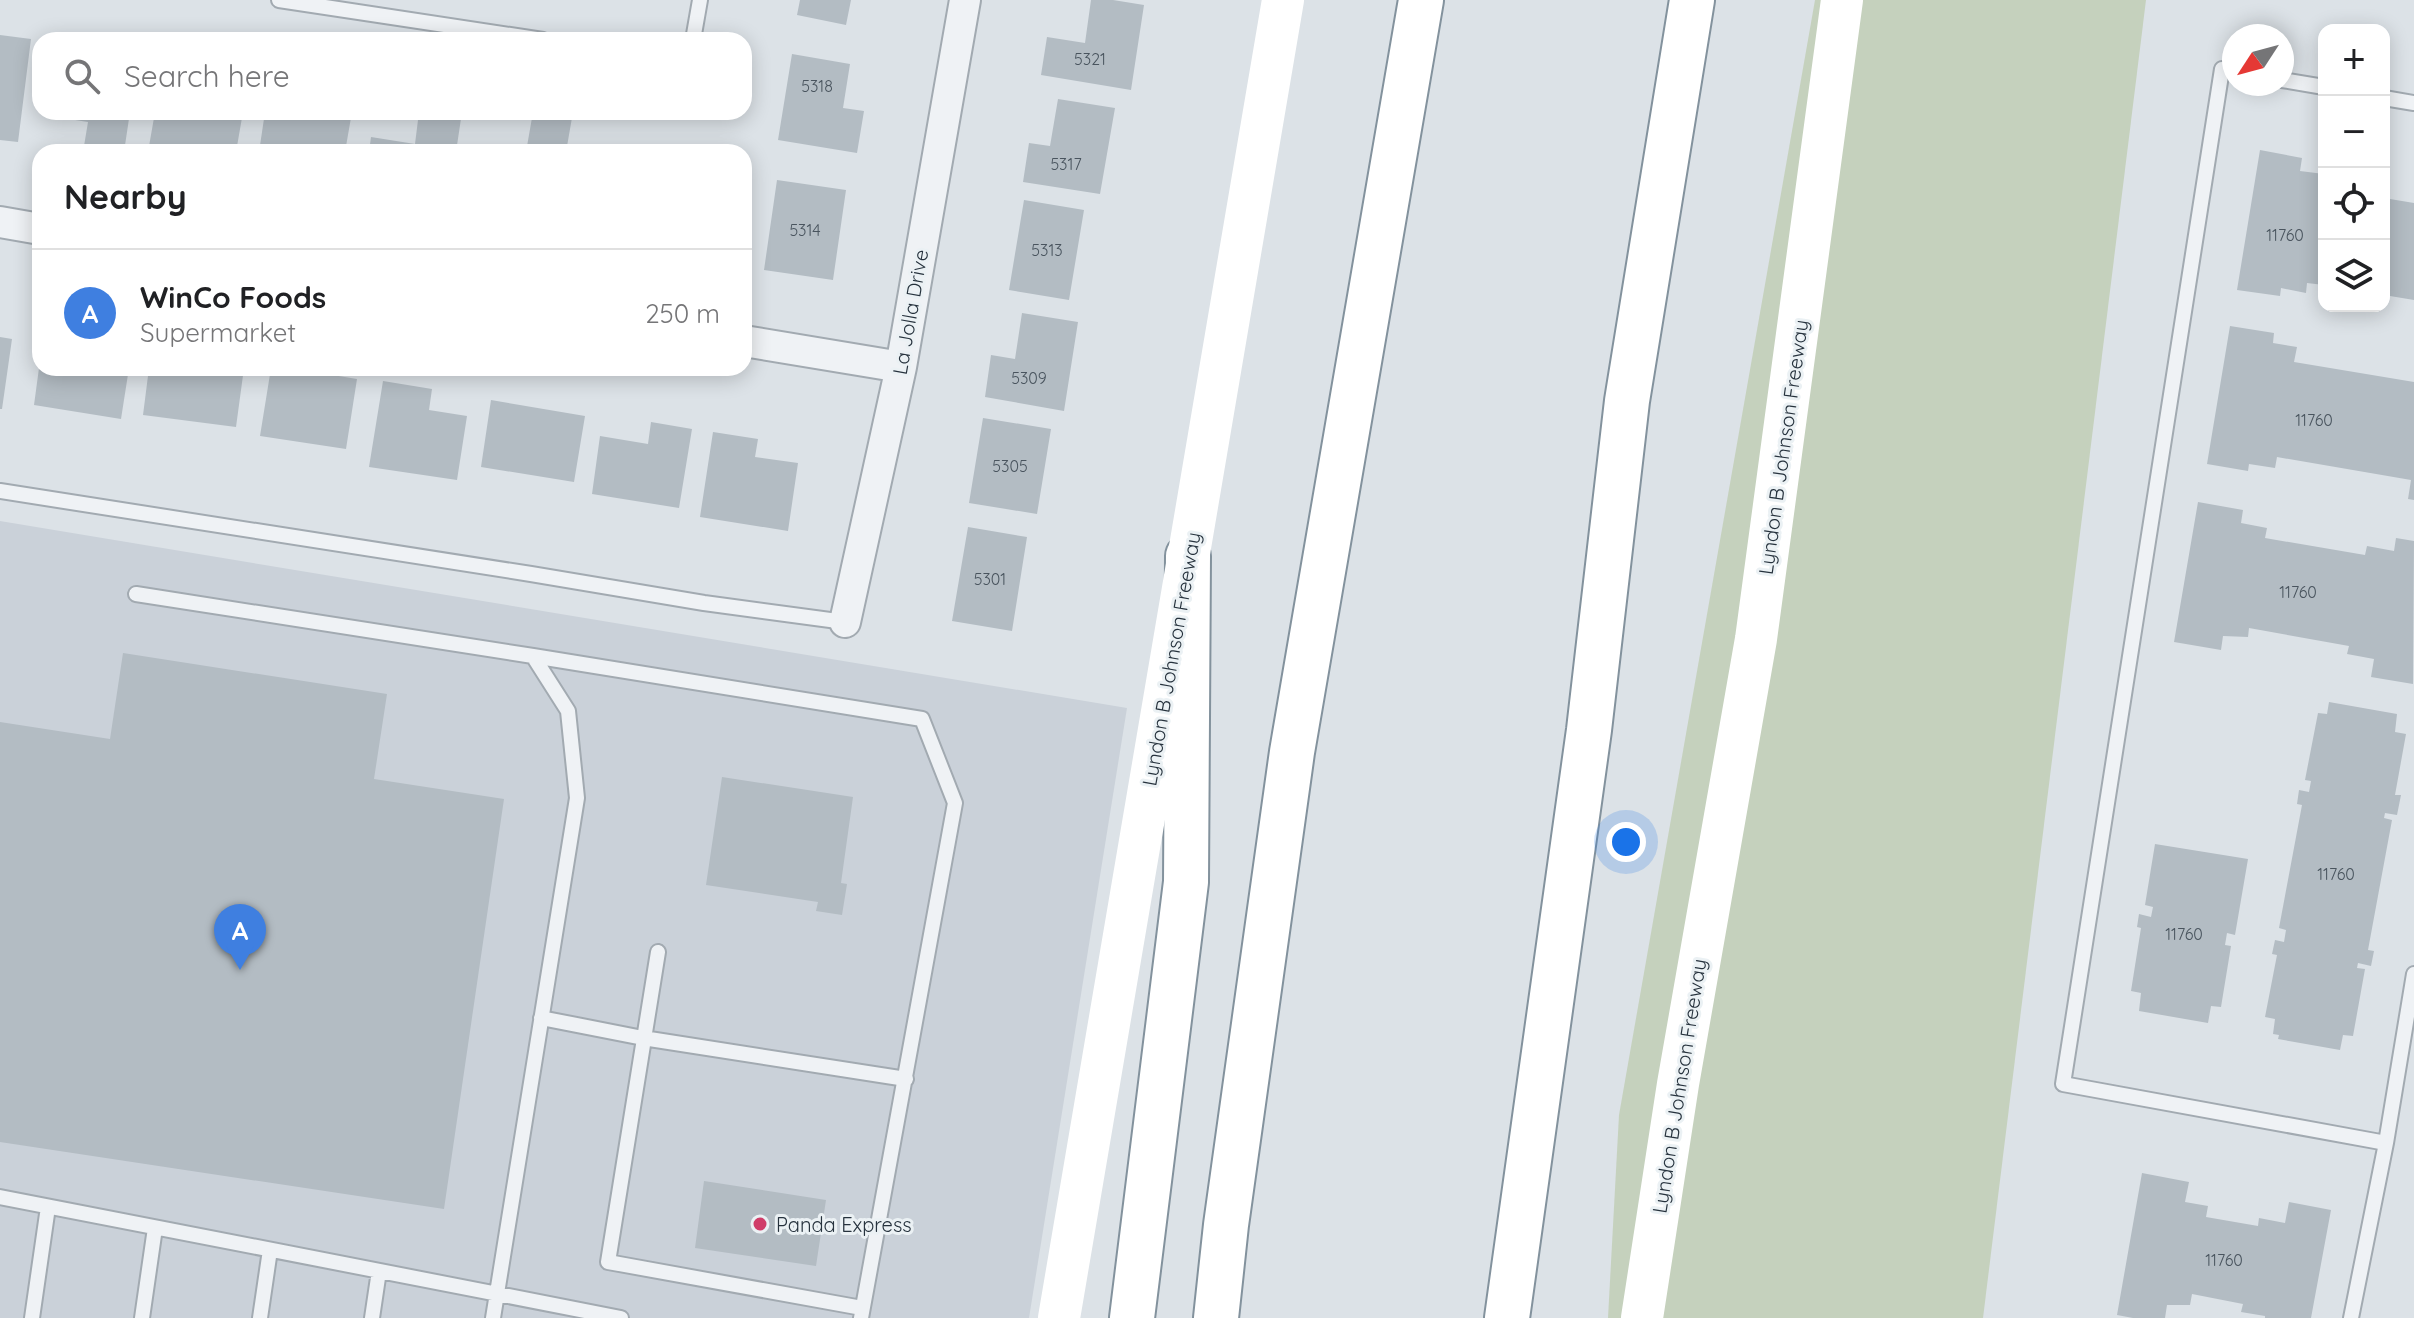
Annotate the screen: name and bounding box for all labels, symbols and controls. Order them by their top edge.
north arrow [2222,24,2294,96]
map controls [2318,24,2390,312]
button: + [2318,24,2390,96]
search box [32,32,752,120]
house number: 5321 [1074,49,1106,69]
icon: search [60,54,104,98]
text: Search here [124,57,290,95]
house number: 5318 [801,76,833,96]
button: − [2318,96,2390,168]
house number: 5317 [1050,154,1082,174]
button: locate [2318,168,2390,240]
text: Nearby [64,175,187,218]
house number: 5314 [789,220,821,240]
house number: 11760 [2266,225,2304,245]
house number: 5313 [1031,240,1063,260]
button: layers [2318,240,2390,312]
street label: La Jolla Drive [887,247,933,377]
text: WinCo Foods [140,278,326,316]
text: A [82,297,98,330]
text: 250 m [645,297,720,330]
text: Supermarket [140,316,296,349]
street label: Lyndon B Johnson Freeway [1753,318,1813,576]
house number: 5309 [1011,368,1047,388]
house number: 11760 [2295,410,2333,430]
house number: 5305 [992,456,1028,476]
street label: Lyndon B Johnson Freeway [1136,530,1206,788]
house number: 5301 [974,569,1006,589]
house number: 11760 [2279,582,2317,602]
your location [1606,822,1646,862]
house number: 11760 [2317,864,2355,884]
pin: A [214,904,266,970]
house number: 11760 [2165,924,2203,944]
street label: Lyndon B Johnson Freeway [1647,957,1711,1215]
place label: Panda Express [776,1212,912,1237]
marker: Panda Express [751,1215,769,1233]
house number: 11760 [2205,1250,2243,1270]

